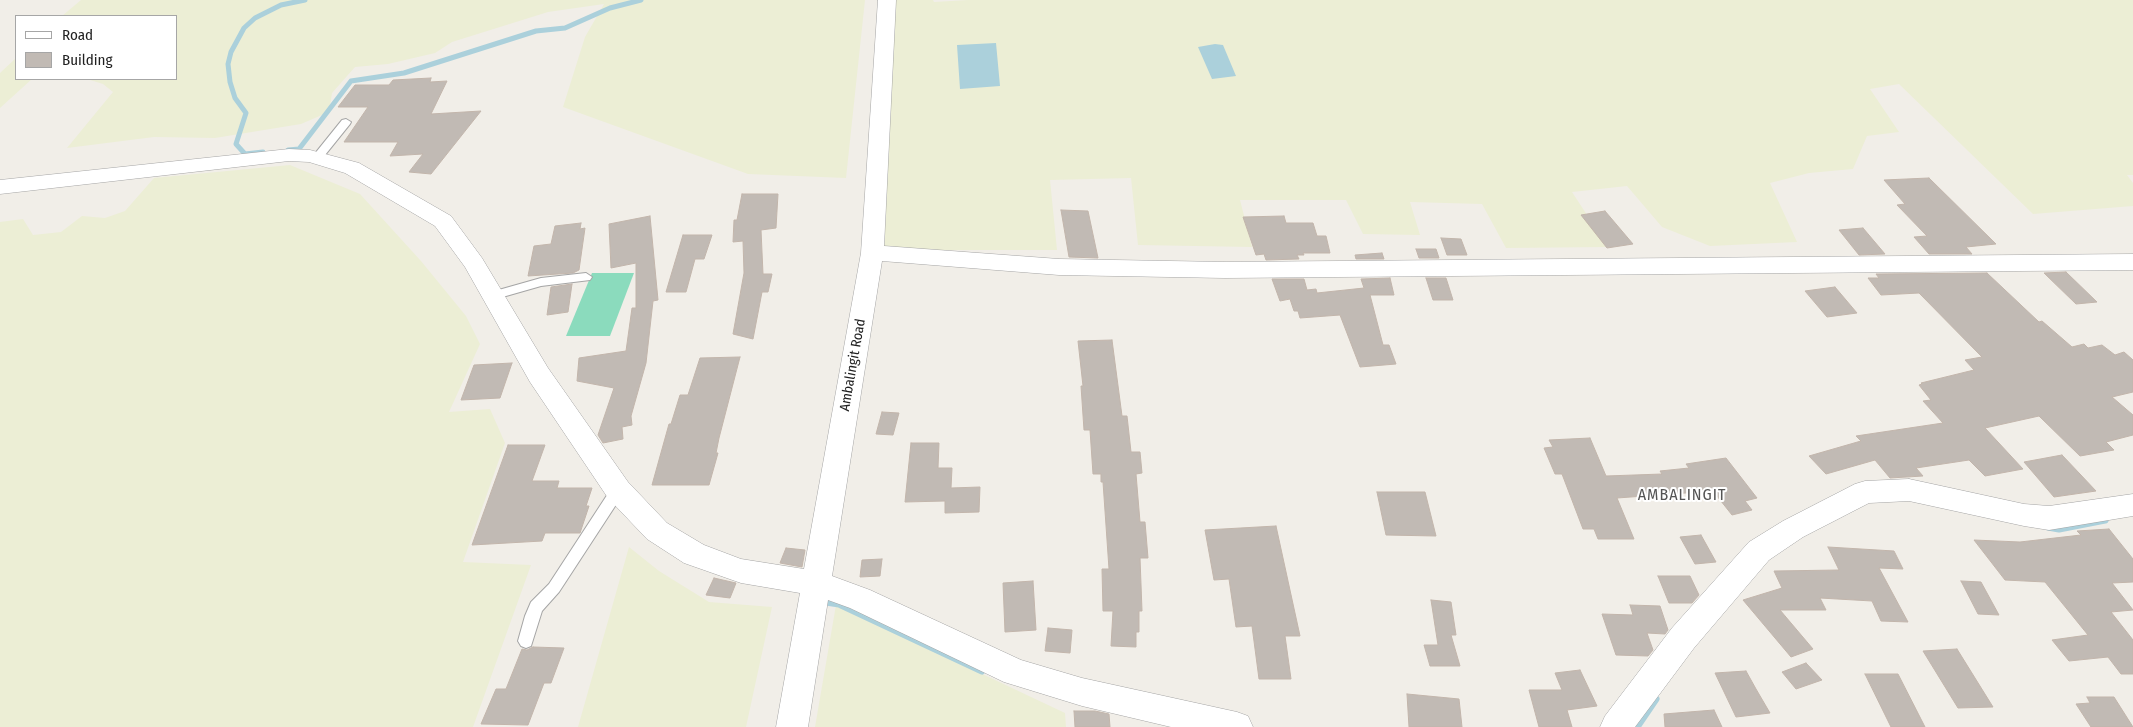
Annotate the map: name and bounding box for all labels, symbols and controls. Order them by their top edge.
legend [15,15,178,80]
text: Road [62,26,93,44]
text: Building [62,51,113,69]
street label: Ambalingit Road [837,317,869,413]
district label: AMBALINGIT [1636,486,1728,506]

